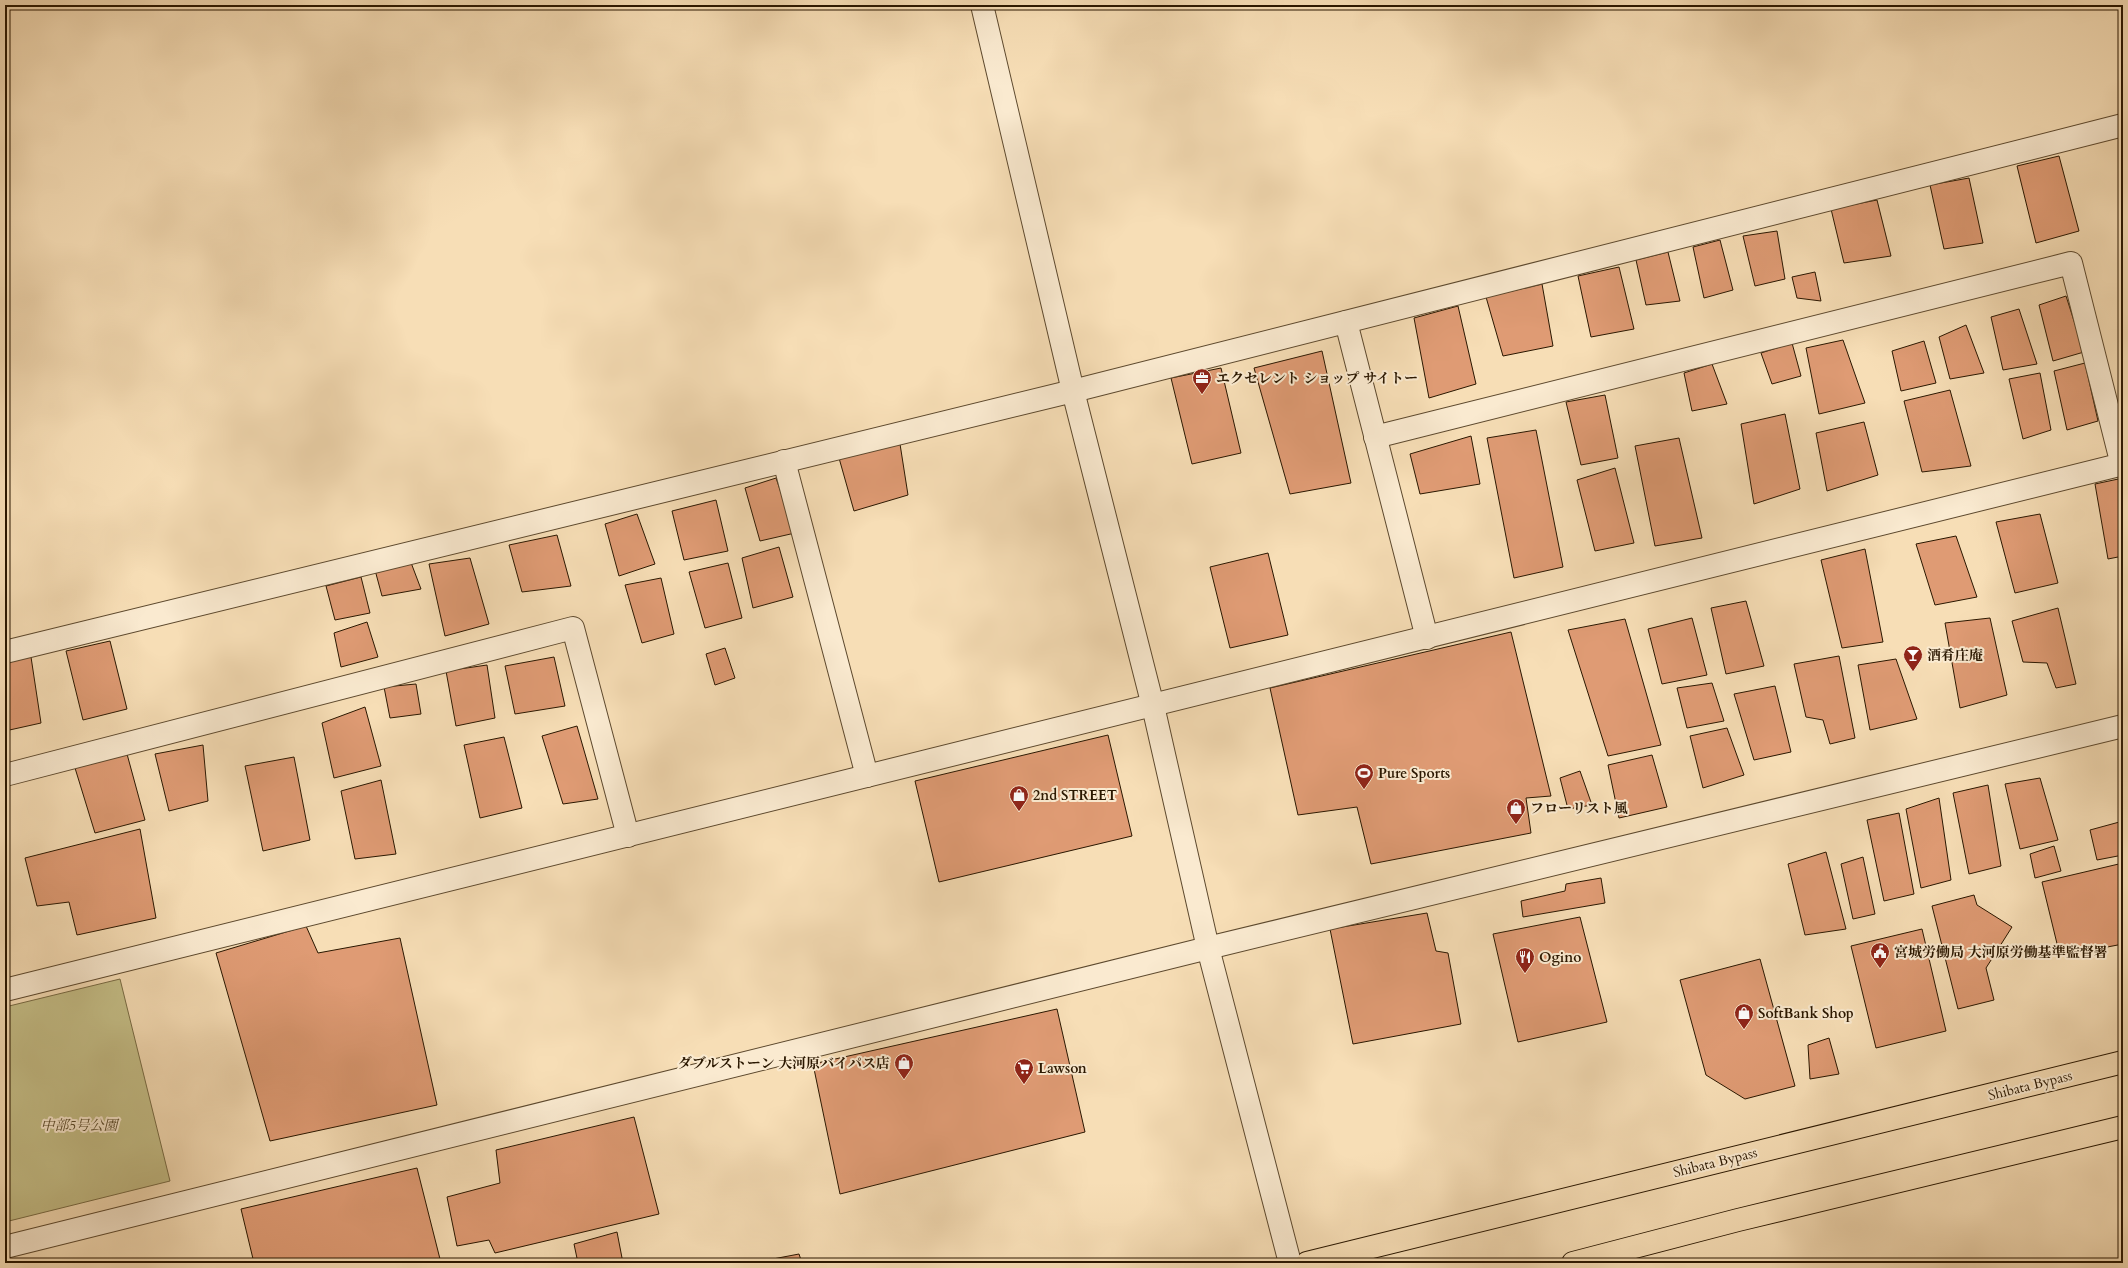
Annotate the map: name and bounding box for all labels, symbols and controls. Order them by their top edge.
office icon: エクセレント ショップ サイトー [1191,367,1213,395]
place label: エクセレント ショップ サイトー [1216,369,1418,388]
bar icon: 酒肴庄庵 [1902,644,1924,672]
place label: 酒肴庄庵 [1927,646,1983,665]
sports icon: Pure Sports [1353,762,1375,790]
place label: Pure Sports [1378,764,1450,783]
shop icon: 2nd STREET [1008,784,1030,812]
place label: 2nd STREET [1033,786,1117,805]
shop icon: フローリスト風 [1505,797,1527,825]
place label: フローリスト風 [1530,799,1628,818]
public building icon: 宮城労働局 大河原労働基準監督署 [1869,941,1891,969]
place label: 宮城労働局 大河原労働基準監督署 [1894,943,2108,962]
restaurant icon: Ogino [1514,946,1536,974]
place label: Ogino [1539,948,1582,967]
shop icon: SoftBank Shop [1733,1002,1755,1030]
place label: SoftBank Shop [1758,1004,1854,1023]
shop icon: ダブルストーン 大河原バイパス店 [893,1052,915,1080]
place label: ダブルストーン 大河原バイパス店 [678,1054,890,1073]
supermarket icon: Lawson [1013,1057,1035,1085]
place label: Lawson [1038,1059,1087,1078]
street label: Shibata Bypass [1986,1066,2075,1105]
park label: 中部5号公園 [40,1116,120,1135]
street label: Shibata Bypass [1671,1143,1760,1182]

